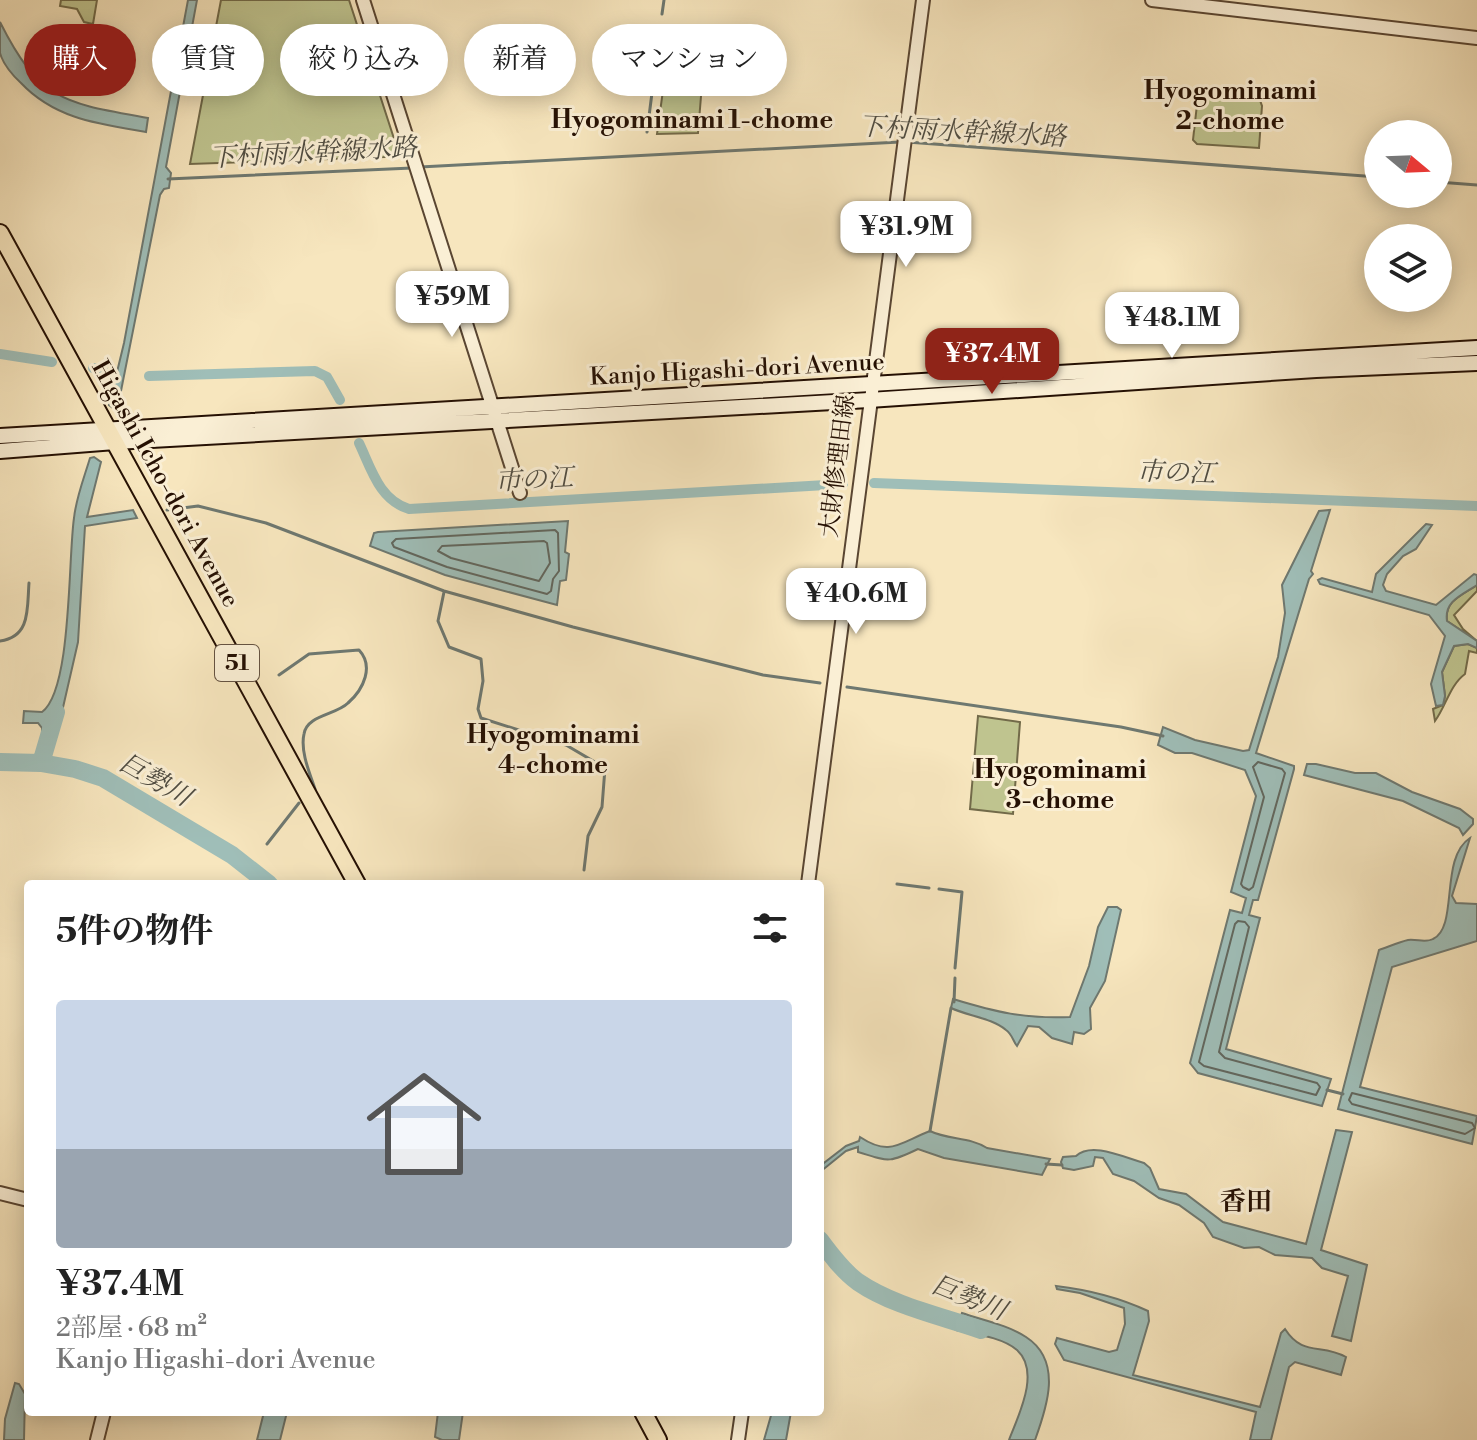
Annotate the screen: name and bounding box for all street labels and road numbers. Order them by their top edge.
street label: Kanjo Higashi-dori Avenue [589,347,885,393]
street label: Higashi Icho-dori Avenue [85,355,245,613]
street label: 大財修理田線 [814,393,862,539]
road number: 51 [215,645,259,681]

